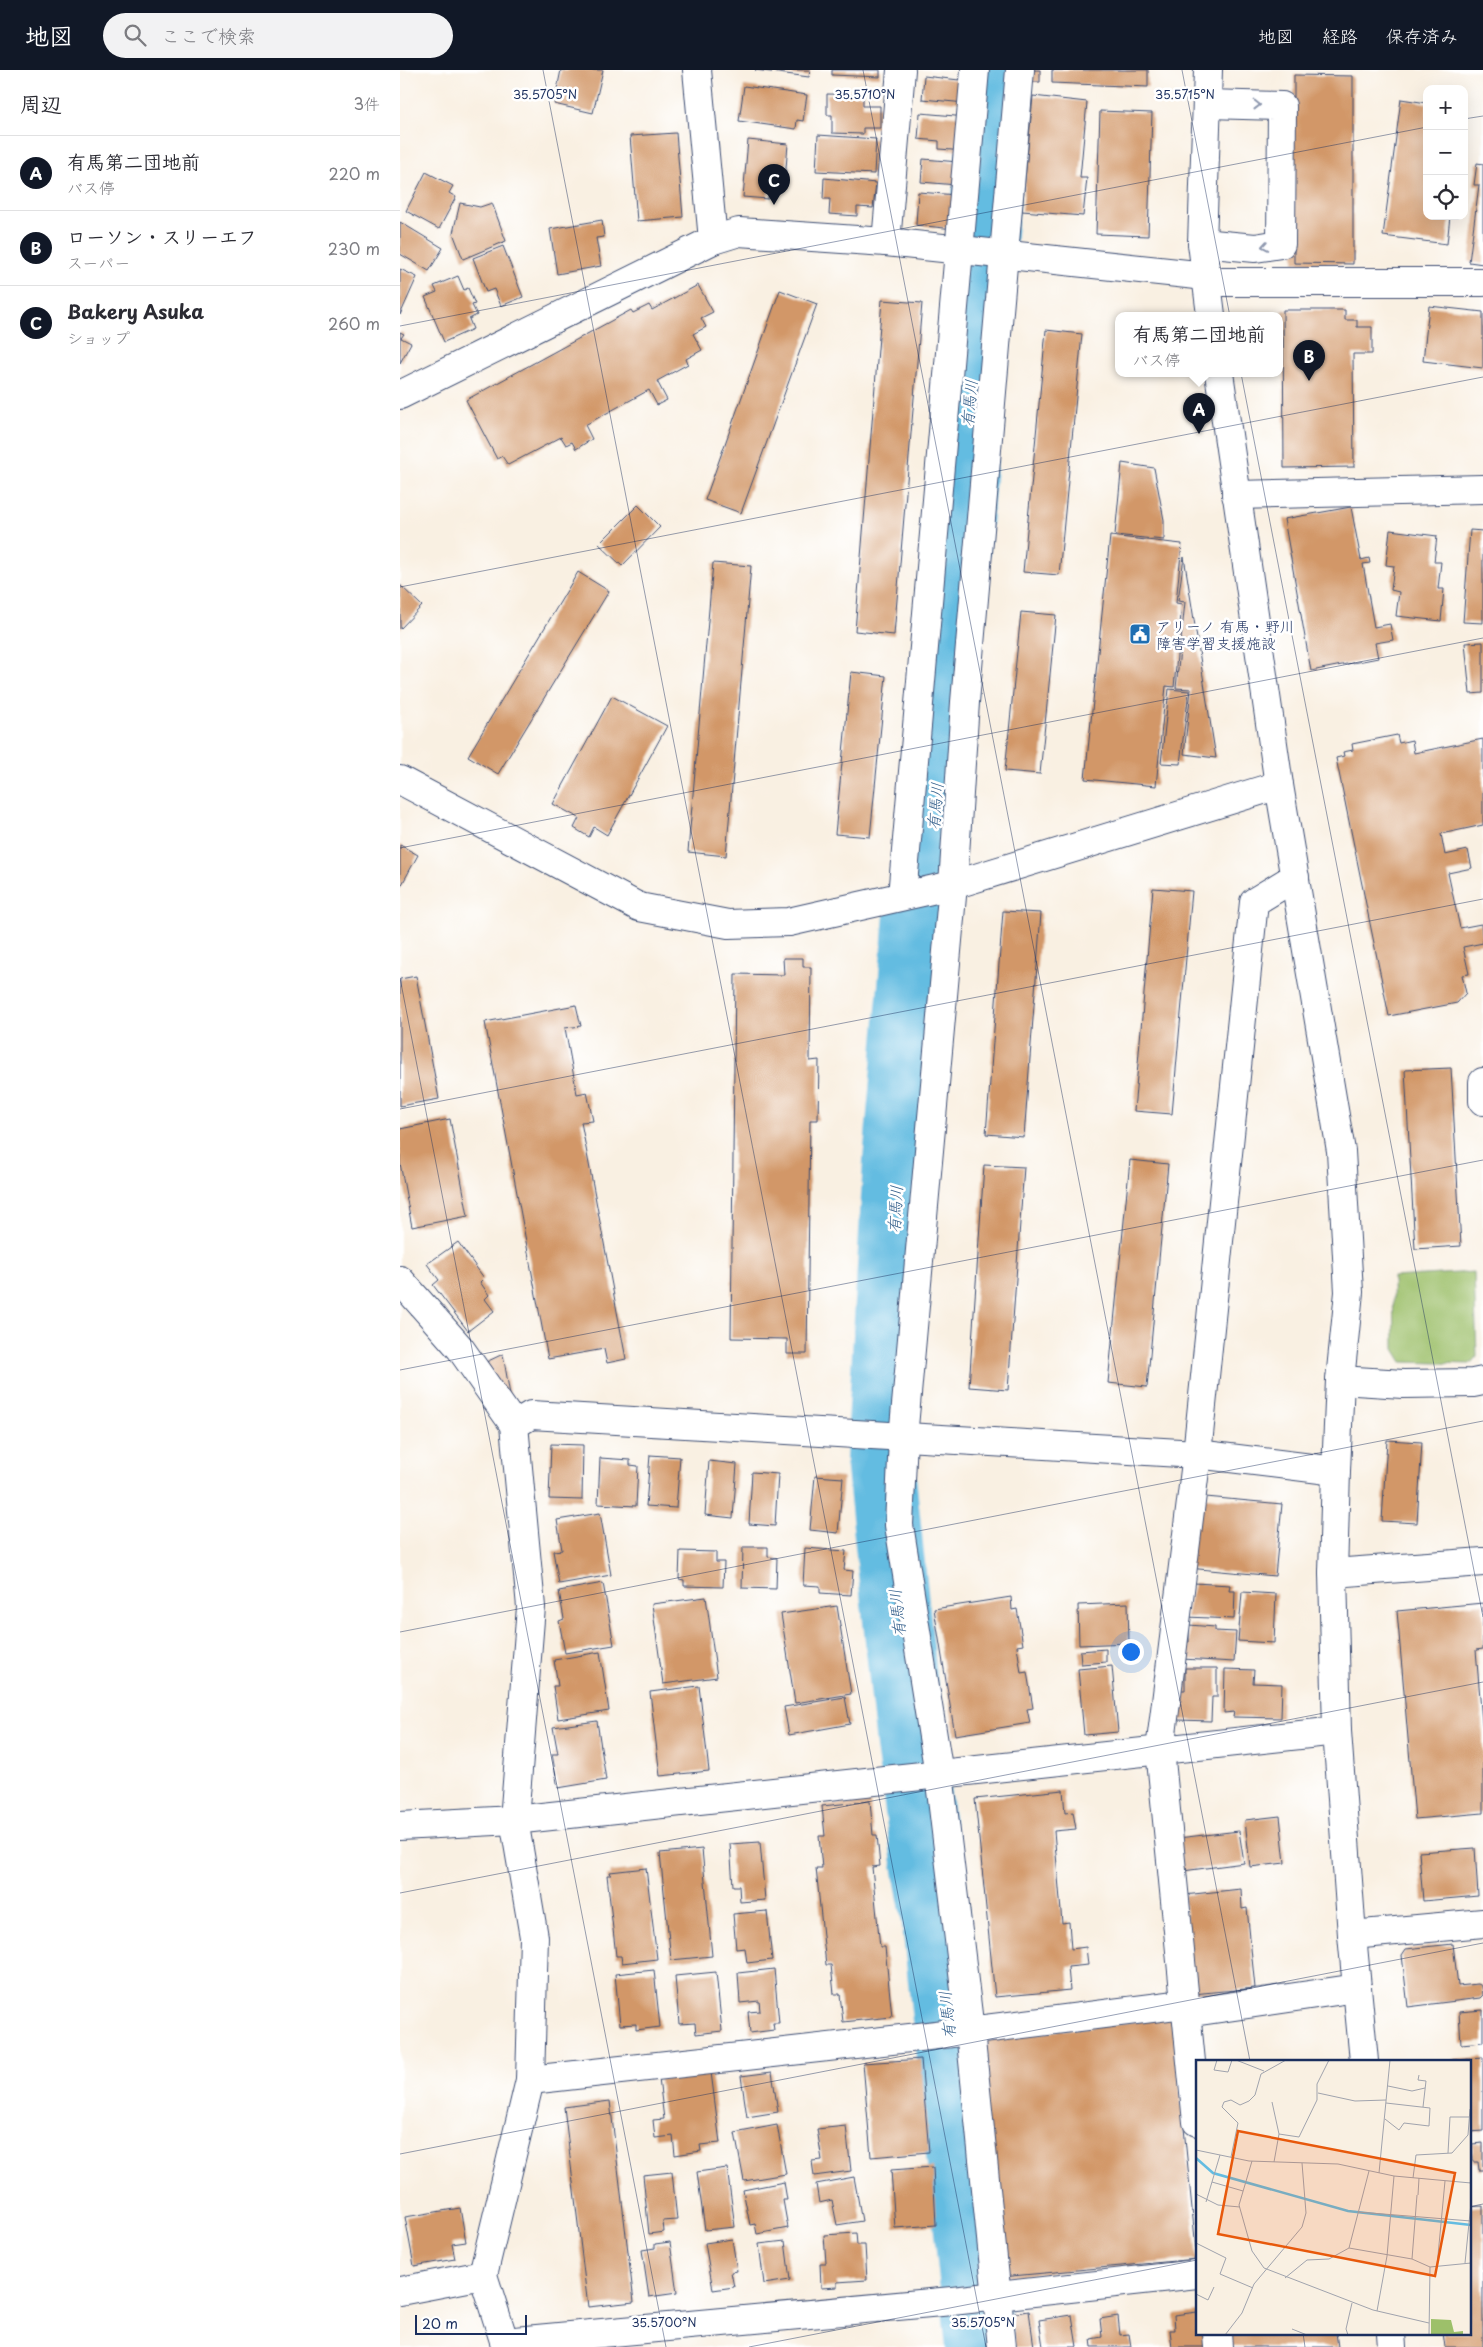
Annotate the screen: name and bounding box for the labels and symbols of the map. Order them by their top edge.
text: 35.5705°N [513,85,577,103]
text: 35.5710°N [835,85,895,103]
text: 35.5715°N [1155,85,1215,103]
one-way arrow [1253,100,1261,110]
pin: C [758,164,790,205]
one-way arrow [1261,241,1270,251]
pin: B [1293,340,1325,381]
water label: 有馬川 [954,378,982,428]
pin: A [1183,393,1215,434]
place label: アリーノ 有馬・野川 障害学習支援施設 [1156,614,1295,654]
public building icon: アリーノ 有馬・野川 障害学習支援施設 [1128,622,1152,646]
water label: 有馬川 [920,781,948,831]
water label: 有馬川 [881,1184,907,1234]
water label: 有馬川 [882,1588,910,1638]
your location [1118,1639,1144,1665]
water label: 有馬川 [932,1990,960,2040]
inset map [1196,2060,1470,2334]
scale bar [415,2312,528,2335]
text: 35.5700°N [631,2313,697,2331]
text: 35.5705°N [951,2313,1015,2331]

